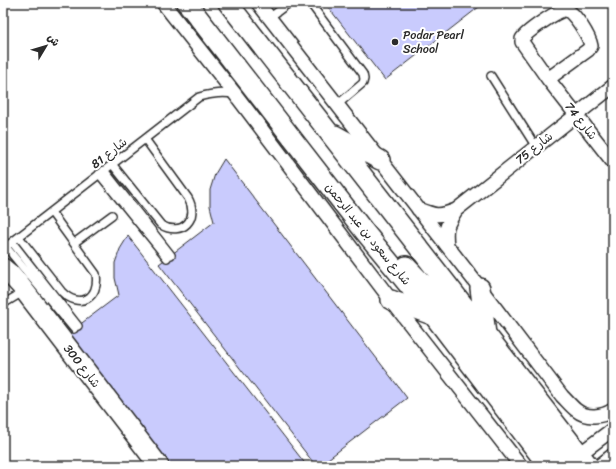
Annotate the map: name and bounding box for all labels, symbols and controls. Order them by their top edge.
place label: Podar Pearl School [403,24,465,60]
north arrow [26,26,66,66]
text: ش [42,30,65,51]
marker: Podar Pearl School [390,37,400,47]
street label: شارع 74 [559,97,603,145]
street label: شارع 75 [510,126,558,170]
street label: شارع 81 [86,132,132,174]
street label: شارع سعود بن عبد الرحمن [319,178,417,290]
street label: شارع 300 [58,339,106,393]

